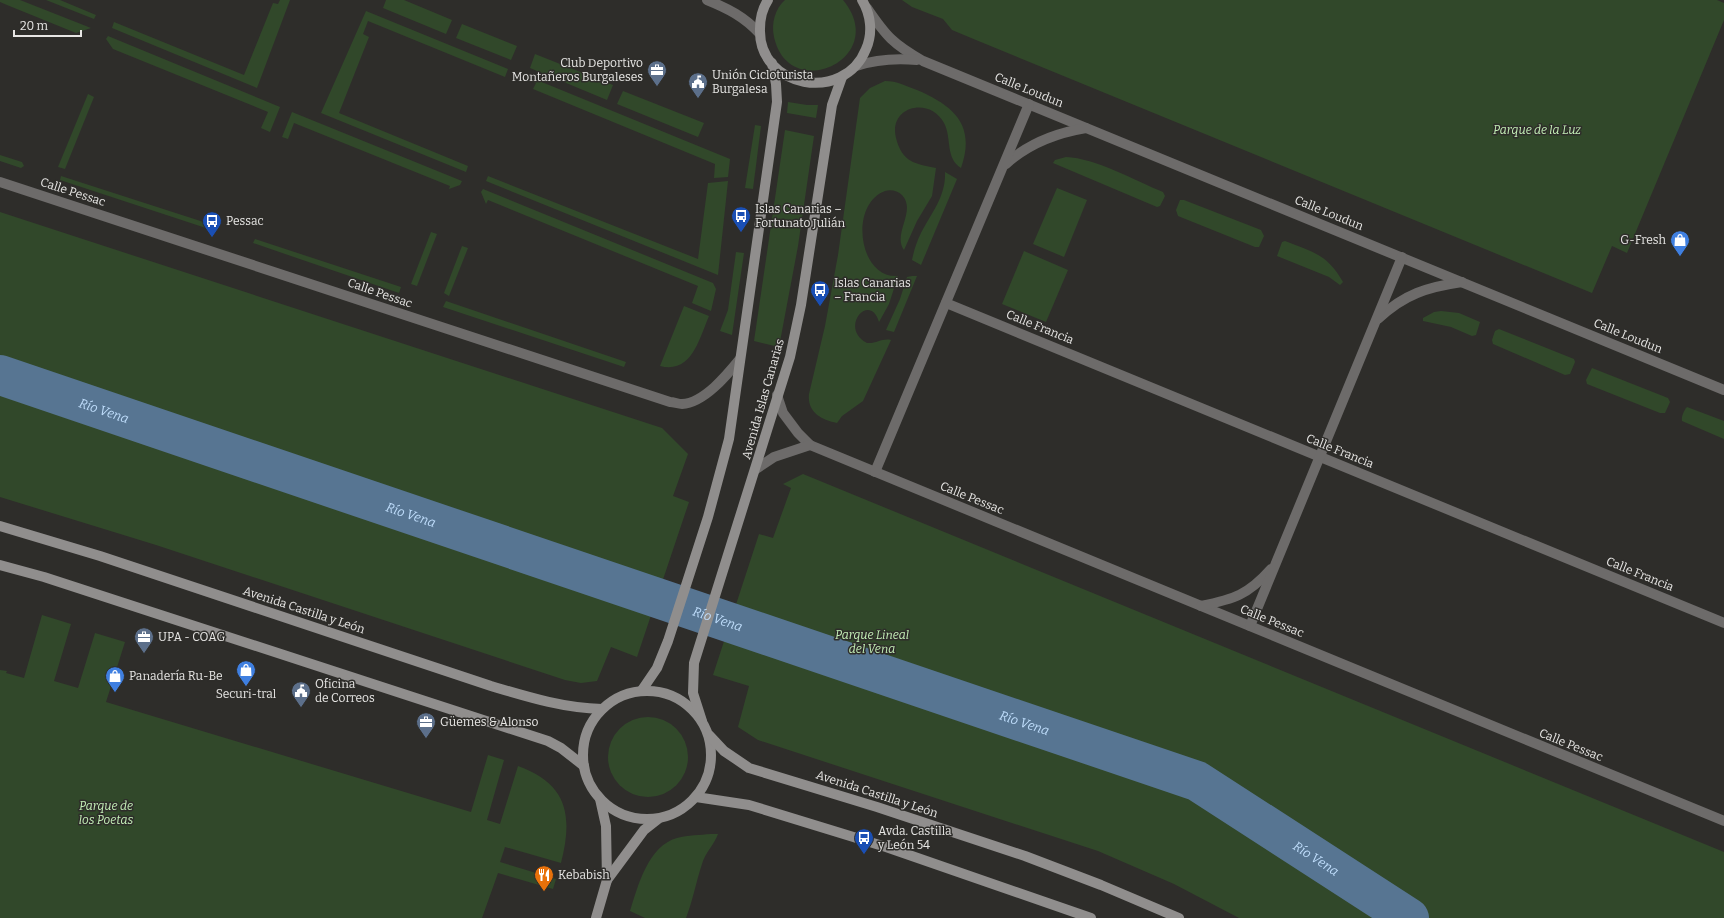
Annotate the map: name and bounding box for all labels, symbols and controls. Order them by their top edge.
scale bar [14,12,81,38]
text: 20 m [20,19,49,33]
place label: Club Deportivo Montañeros Burgaleses [512,56,643,84]
office icon: Club Deportivo Montañeros Burgaleses [646,59,668,87]
place label: Unión Cicloturista Burgalesa [712,68,814,96]
street label: Calle Loudun [993,70,1066,110]
public building icon: Unión Cicloturista Burgalesa [687,71,709,99]
park label: Parque de la Luz [1493,123,1581,137]
street label: Calle Pessac [39,175,107,209]
street label: Calle Loudun [1293,193,1366,233]
place label: Islas Canarias – Fortunato Julián [755,202,846,230]
bus stop icon: Islas Canarias – Fortunato Julián [730,205,752,233]
bus stop icon: Pessac [201,210,223,238]
place label: Pessac [226,214,264,228]
shop icon: G-Fresh [1669,229,1691,257]
place label: G-Fresh [1620,233,1667,247]
street label: Calle Pessac [346,275,414,311]
place label: Islas Canarias – Francia [834,276,911,304]
bus stop icon: Islas Canarias – Francia [809,279,831,307]
street label: Calle Francia [1004,307,1076,347]
street label: Calle Loudun [1592,316,1665,356]
street label: Avenida Islas Canarias [739,337,787,461]
water label: Río Vena [77,395,131,426]
street label: Calle Francia [1304,431,1376,471]
street label: Calle Pessac [938,479,1006,517]
water label: Río Vena [384,499,438,530]
street label: Calle Francia [1604,554,1676,594]
street label: Avenida Castilla y León [241,584,367,636]
street label: Calle Pessac [1238,602,1306,640]
water label: Río Vena [691,603,745,634]
office icon: UPA - COAG [133,626,155,654]
park label: Parque Lineal del Vena [835,628,909,656]
place label: UPA - COAG [158,630,225,644]
shop icon: Securi-tral [235,659,257,687]
shop icon: Panadería Ru-Be [104,665,126,693]
place label: Panadería Ru-Be [129,669,223,683]
place label: Oficina de Correos [315,677,375,705]
public building icon: Oficina de Correos [290,680,312,708]
place label: Securi-tral [216,687,277,701]
water label: Río Vena [998,707,1052,738]
office icon: Güemes & Alonso [415,711,437,739]
place label: Güemes & Alonso [440,715,539,729]
street label: Calle Pessac [1537,726,1605,764]
street label: Avenida Castilla y León [814,768,940,820]
park label: Parque de los Poetas [79,799,133,827]
place label: Avda. Castilla y León 54 [877,824,952,852]
bus stop icon: Avda. Castilla y León 54 [853,827,875,855]
water label: Río Vena [1291,838,1342,878]
restaurant icon: Kebabish [533,864,555,892]
place label: Kebabish [558,868,610,882]

